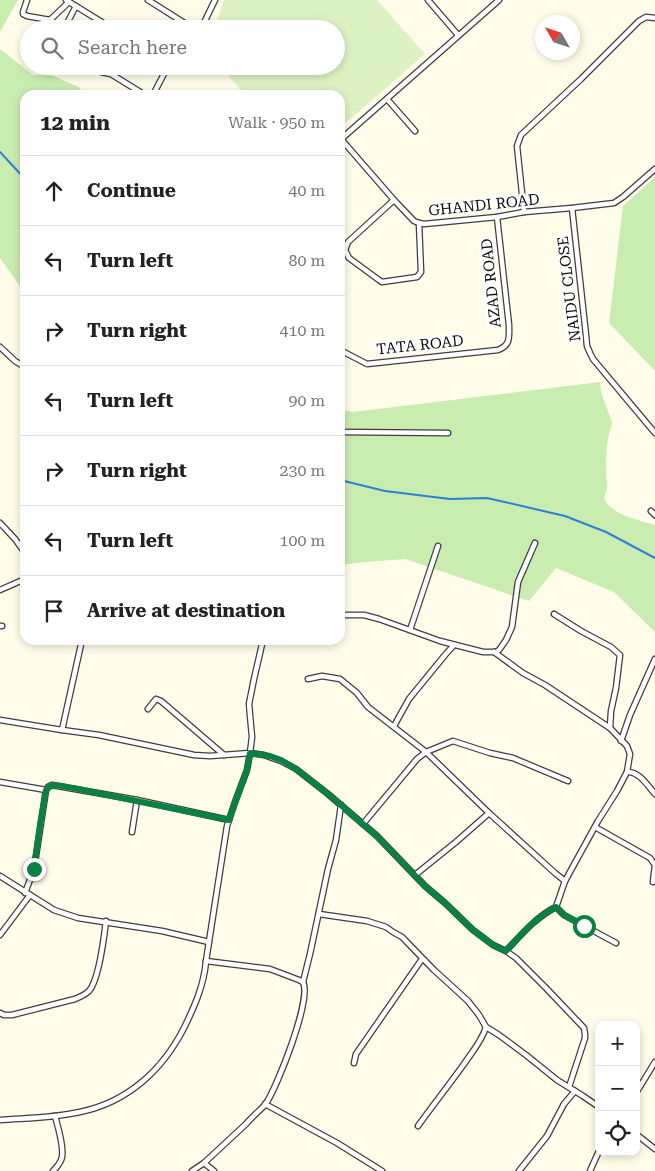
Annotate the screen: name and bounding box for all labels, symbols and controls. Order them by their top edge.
north arrow [535,15,580,60]
search box [20,20,345,75]
icon: search [38,34,66,62]
text: Search here [78,36,187,59]
text: 12 min [40,111,110,135]
text: Walk · 950 m [228,113,325,132]
icon: ahead [40,177,68,205]
text: Continue [87,179,176,202]
text: 40 m [288,181,325,200]
street label: GHANDI ROAD [428,190,540,220]
street label: NAIDU CLOSE [554,235,584,343]
street label: AZAD ROAD [477,237,505,329]
icon: left [40,247,68,275]
text: Turn left [87,249,173,272]
text: 80 m [288,251,325,270]
icon: right [40,317,68,345]
text: Turn right [87,319,187,342]
text: 410 m [279,321,325,340]
street label: TATA ROAD [376,331,464,359]
icon: left [40,387,68,415]
text: Turn left [87,389,173,412]
text: 90 m [288,391,325,410]
icon: right [40,457,68,485]
text: Turn right [87,459,187,482]
text: 230 m [279,461,325,480]
icon: left [40,527,68,555]
text: Turn left [87,529,173,552]
text: 100 m [279,531,325,550]
icon: arrive [40,597,68,625]
text: Arrive at destination [87,599,285,622]
route end [23,858,46,881]
route start [573,915,596,938]
map controls [595,1021,640,1156]
button: + [595,1021,640,1066]
button: − [595,1066,640,1111]
button: locate [595,1111,640,1156]

